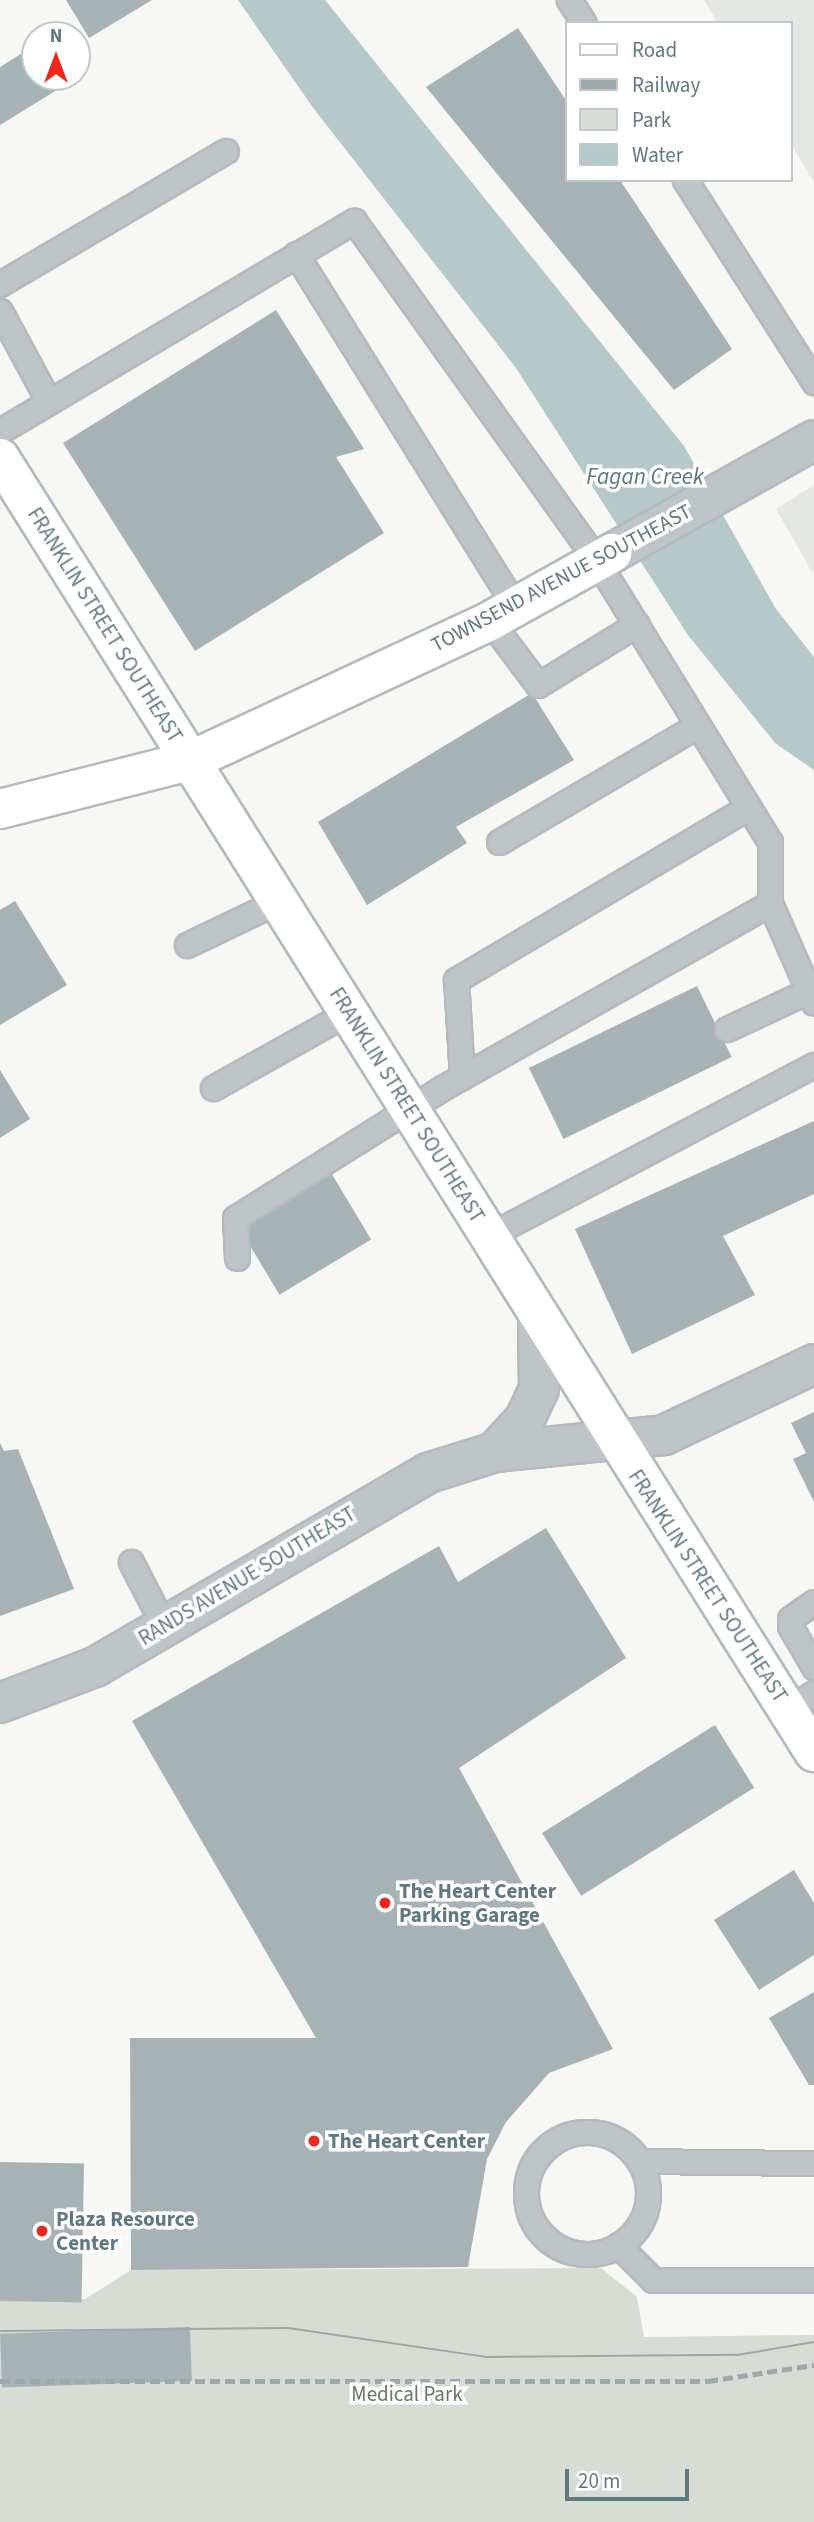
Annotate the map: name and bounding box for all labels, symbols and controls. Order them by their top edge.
north arrow [21,21,91,91]
legend [566,21,793,182]
text: N [50,23,62,50]
text: Road [632,35,677,65]
text: Railway [632,70,700,100]
text: Park [632,105,671,135]
text: Water [632,140,683,170]
water label: Fagan Creek [586,463,704,491]
street label: TOWNSEND AVENUE SOUTHEAST [427,499,695,657]
street label: FRANKLIN STREET SOUTHEAST [22,503,188,747]
street label: FRANKLIN STREET SOUTHEAST [324,983,490,1227]
street label: FRANKLIN STREET SOUTHEAST [623,1465,793,1707]
street label: RANDS AVENUE SOUTHEAST [134,1501,360,1651]
place label: The Heart Center Parking Garage [399,1878,556,1928]
marker: The Heart Center Parking Garage [377,1895,393,1911]
place label: The Heart Center [328,2128,485,2154]
marker: The Heart Center [306,2133,322,2149]
place label: Plaza Resource Center [56,2206,195,2256]
marker: Plaza Resource Center [34,2223,50,2239]
park label: Medical Park [351,2381,463,2407]
scale bar [569,2456,693,2500]
text: 20 m [578,2466,620,2496]

